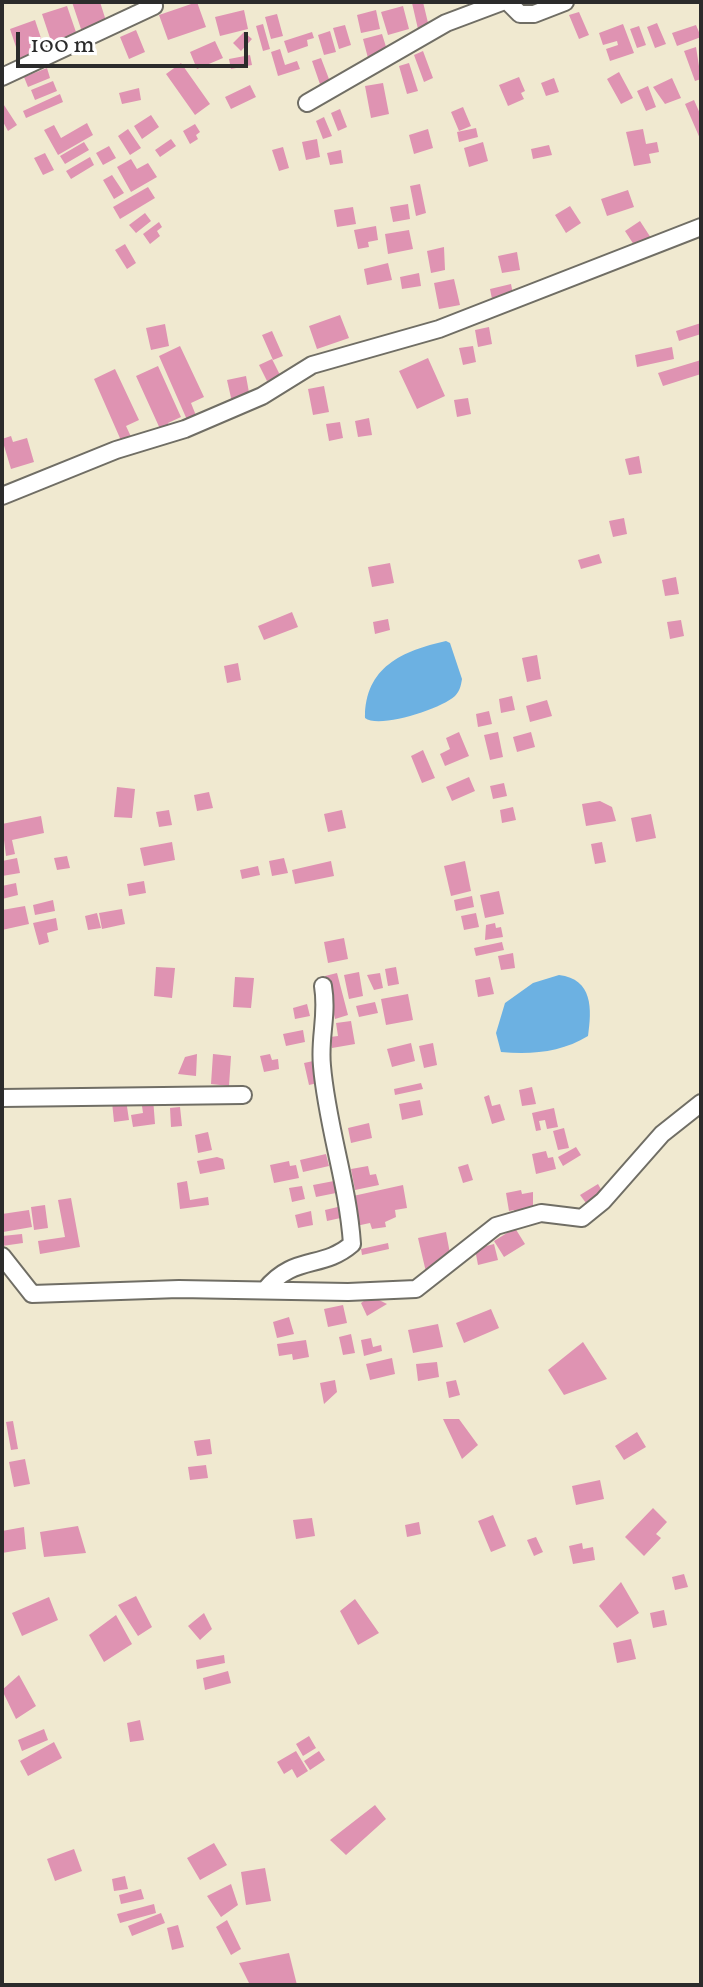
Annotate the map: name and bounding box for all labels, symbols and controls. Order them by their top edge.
scale bar [20,16,252,66]
text: 100 m [30,29,95,63]

